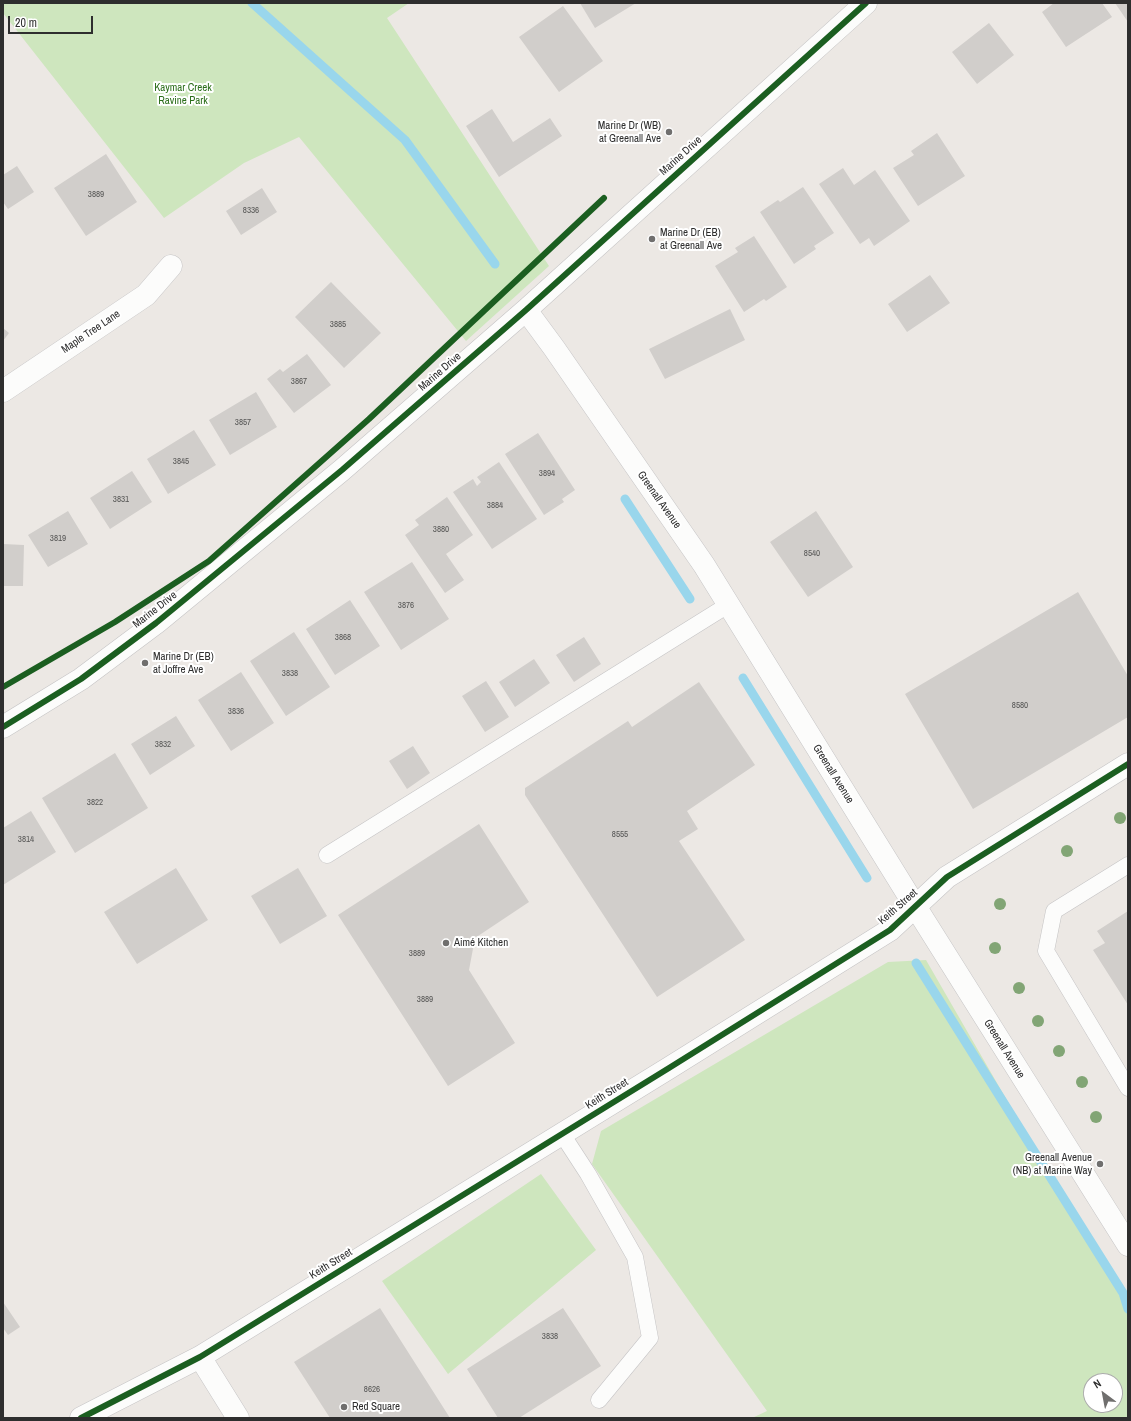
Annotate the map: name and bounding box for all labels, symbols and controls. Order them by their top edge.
scale bar [10,8,95,34]
text: 20 m [15,15,37,31]
park label: Kaymar Creek Ravine Park [154,81,212,107]
place label: Marine Dr (WB) at Greenall Ave [598,119,661,145]
marker: Marine Dr (WB) at Greenall Ave [664,127,674,137]
street label: Marine Drive [657,134,705,178]
house number: 3889 [88,190,104,200]
house number: 8336 [243,206,259,216]
place label: Marine Dr (EB) at Greenall Ave [660,226,722,252]
marker: Marine Dr (EB) at Greenall Ave [647,234,657,244]
street label: Maple Tree Lane [59,308,123,356]
house number: 3885 [330,320,346,330]
street label: Marine Drive [416,350,464,394]
house number: 3867 [291,377,307,387]
house number: 3857 [235,418,251,428]
house number: 3845 [173,457,189,467]
house number: 3894 [539,469,555,479]
street label: Greenall Avenue [634,469,684,531]
house number: 3831 [113,495,129,505]
house number: 3884 [487,501,503,511]
house number: 3880 [433,525,449,535]
house number: 3819 [50,534,66,544]
house number: 8540 [804,549,820,559]
street label: Marine Drive [130,589,180,631]
house number: 3876 [398,601,414,611]
house number: 3868 [335,633,351,643]
place label: Marine Dr (EB) at Joffre Ave [153,650,214,676]
marker: Marine Dr (EB) at Joffre Ave [140,658,150,668]
house number: 3838 [282,669,298,679]
house number: 8580 [1012,701,1028,711]
house number: 3836 [228,707,244,717]
house number: 3832 [155,740,171,750]
street label: Greenall Avenue [810,742,856,806]
house number: 3822 [87,798,103,808]
house number: 8555 [612,830,628,840]
house number: 3814 [18,835,34,845]
street label: Keith Street [876,886,920,928]
place label: Aimé Kitchen [454,936,508,950]
marker: Aimé Kitchen [441,938,451,948]
house number: 3889 [409,949,425,959]
house number: 3889 [417,995,433,1005]
street label: Greenall Avenue [981,1017,1027,1081]
street label: Keith Street [583,1076,631,1112]
place label: Greenall Avenue (NB) at Marine Way [1013,1151,1092,1177]
marker: Greenall Avenue (NB) at Marine Way [1095,1159,1105,1169]
street label: Keith Street [307,1246,355,1282]
house number: 3838 [542,1332,558,1342]
north arrow [1083,1373,1123,1413]
text: N [1091,1376,1104,1391]
house number: 8626 [364,1385,380,1395]
place label: Red Square [352,1400,400,1414]
marker: Red Square [339,1402,349,1412]

